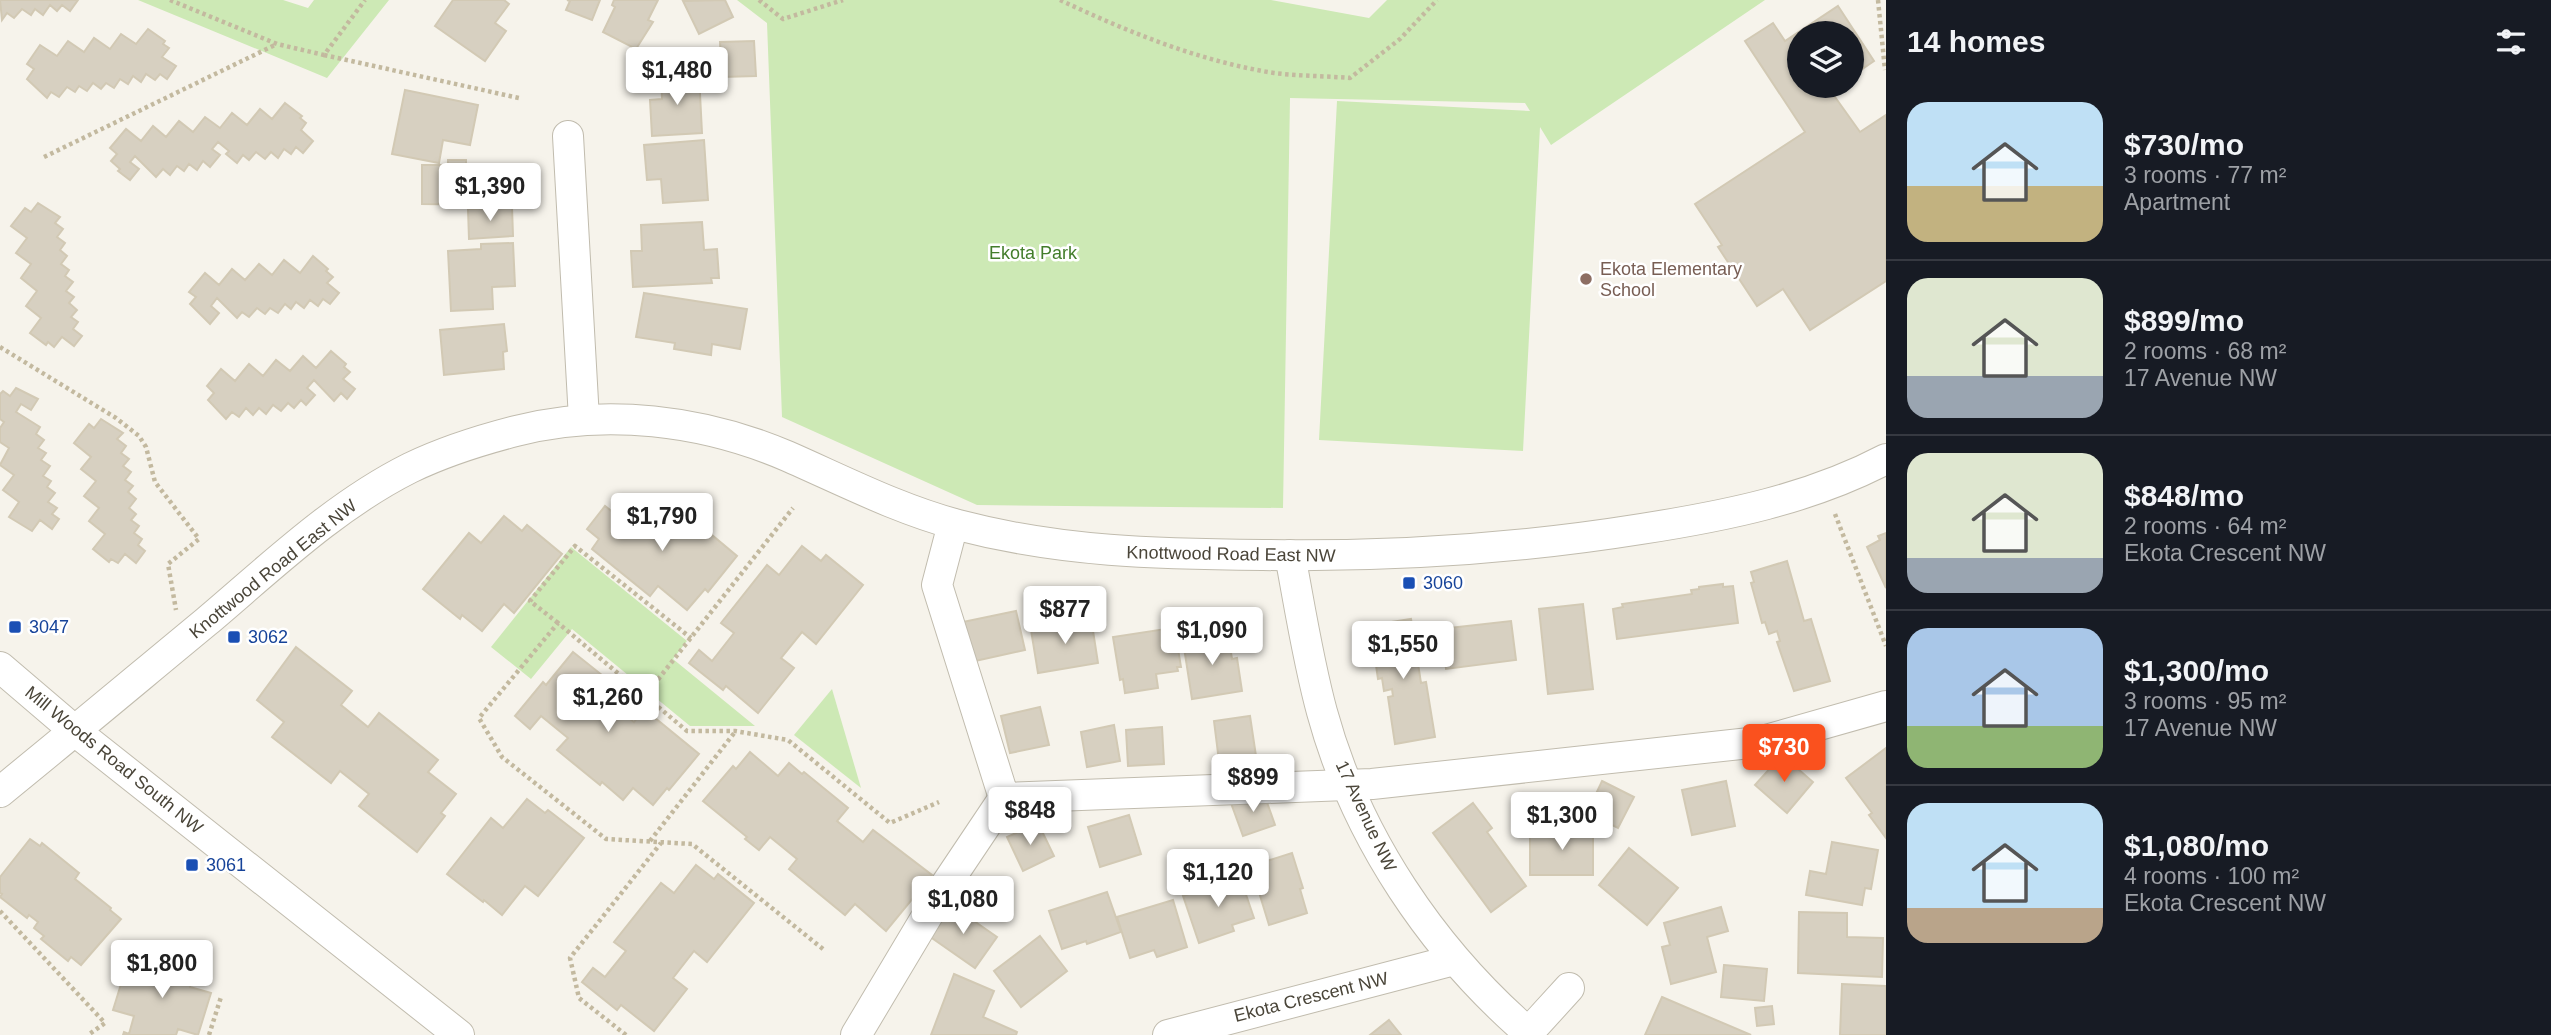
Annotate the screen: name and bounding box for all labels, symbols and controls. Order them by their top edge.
map controls [1787,21,1864,98]
button: layers [1787,21,1864,98]
icon: filters [2492,23,2530,61]
text: 14 homes [1907,25,2045,58]
pin: $1,480 [620,48,734,107]
text: $1,480 [642,57,712,83]
text: $730/mo [2124,128,2244,161]
icon: home [1963,130,2047,214]
text: 3 rooms · 77 m² [2124,162,2286,188]
pin: $1,390 [433,164,547,223]
text: $1,390 [455,173,525,199]
text: Apartment [2124,189,2230,215]
park label: Ekota Park [989,243,1078,263]
place label: Ekota Elementary School [1600,259,1742,300]
marker: Ekota Elementary School [1578,271,1594,287]
text: $899/mo [2124,304,2244,337]
icon: home [1963,306,2047,390]
text: 2 rooms · 68 m² [2124,338,2286,364]
text: 17 Avenue NW [2124,365,2277,391]
text: $848/mo [2124,479,2244,512]
icon: home [1963,481,2047,565]
pin: $1,790 [605,494,719,553]
street label: Knottwood Road East NW [185,495,361,643]
text: $1,790 [627,503,697,529]
text: 2 rooms · 64 m² [2124,513,2286,539]
text: Ekota Crescent NW [2124,540,2326,566]
street label: Knottwood Road East NW [1126,542,1336,566]
place label: 3060 [1423,573,1463,593]
marker: 3060 [1401,575,1417,591]
pin: $877 [1024,586,1106,646]
text: $877 [1039,596,1091,622]
pin: $1,090 [1155,608,1269,667]
place label: 3047 [29,617,69,637]
text: $1,090 [1177,617,1247,643]
marker: 3047 [7,619,23,635]
pin: $1,550 [1346,622,1460,681]
place label: 3062 [248,627,288,647]
marker: 3062 [226,629,242,645]
text: $1,550 [1368,631,1438,657]
text: $1,300/mo [2124,654,2269,687]
icon: home [1963,656,2047,740]
pin: $1,260 [551,674,665,734]
street label: Mill Woods Road South NW [21,682,207,838]
text: $1,260 [573,684,643,710]
text: 3 rooms · 95 m² [2124,688,2286,714]
text: 17 Avenue NW [2124,715,2277,741]
pin: $730 [1743,724,1825,784]
text: $730 [1758,734,1810,760]
pin: $899 [1212,754,1294,814]
street label: 17 Avenue NW [1332,758,1400,874]
text: $899 [1227,764,1279,790]
pin: $848 [989,788,1071,847]
pin: $1,300 [1505,792,1619,852]
text: $848 [1004,797,1056,823]
text: $1,300 [1527,802,1597,828]
text: $1,080/mo [2124,829,2269,862]
icon: home [1963,831,2047,915]
pin: $1,120 [1161,850,1275,909]
place label: 3061 [206,855,246,875]
marker: 3061 [184,857,200,873]
text: $1,120 [1183,859,1253,885]
text: 4 rooms · 100 m² [2124,863,2299,889]
pin: $1,080 [906,876,1020,936]
text: $1,080 [928,886,998,912]
text: Ekota Crescent NW [2124,890,2326,916]
pin: $1,800 [105,940,219,1000]
text: $1,800 [127,950,197,976]
street label: Ekota Crescent NW [1232,968,1390,1026]

